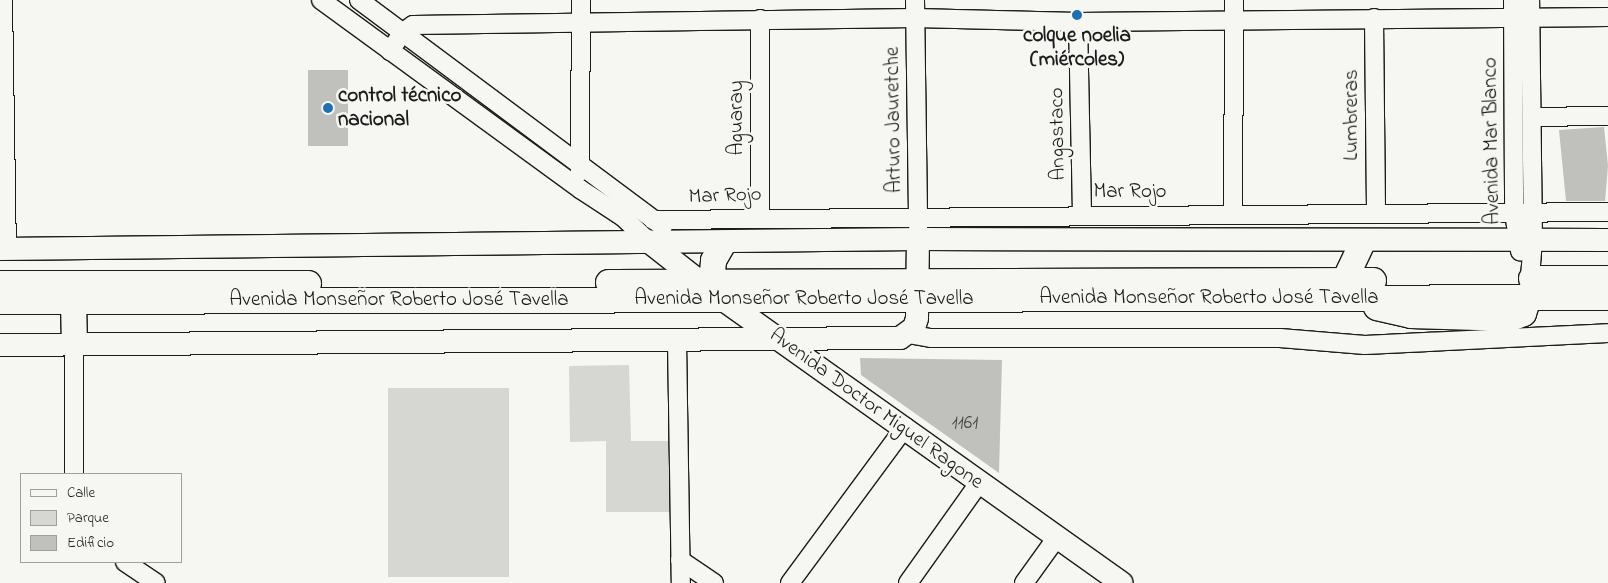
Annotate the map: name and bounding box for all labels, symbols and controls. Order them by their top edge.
marker: colque noelia (miércoles) [1071,9,1083,21]
place label: colque noelia (miércoles) [1023,23,1131,73]
street label: Arturo Jauretche [880,47,908,193]
street label: Avenida Mar Blanco [1478,57,1506,225]
street label: Lumbreras [1339,69,1365,161]
street label: Aguaray [724,80,750,156]
place label: control técnico nacional [338,83,461,133]
street label: Angastaco [1045,87,1071,181]
marker: control técnico nacional [322,102,334,114]
street label: Mar Rojo [1093,179,1167,205]
street label: Mar Rojo [688,182,762,210]
street label: Avenida Monseñor Roberto José Tavella [1039,285,1379,311]
street label: Avenida Monseñor Roberto José Tavella [634,286,974,312]
street label: Avenida Monseñor Roberto José Tavella [229,287,569,313]
street label: Avenida Doctor Miguel Ragone [764,323,988,495]
house number: 1161 [952,413,978,435]
legend [20,473,182,563]
text: Calle [67,482,95,504]
text: Parque [67,507,109,529]
text: Edificio [67,532,114,554]

